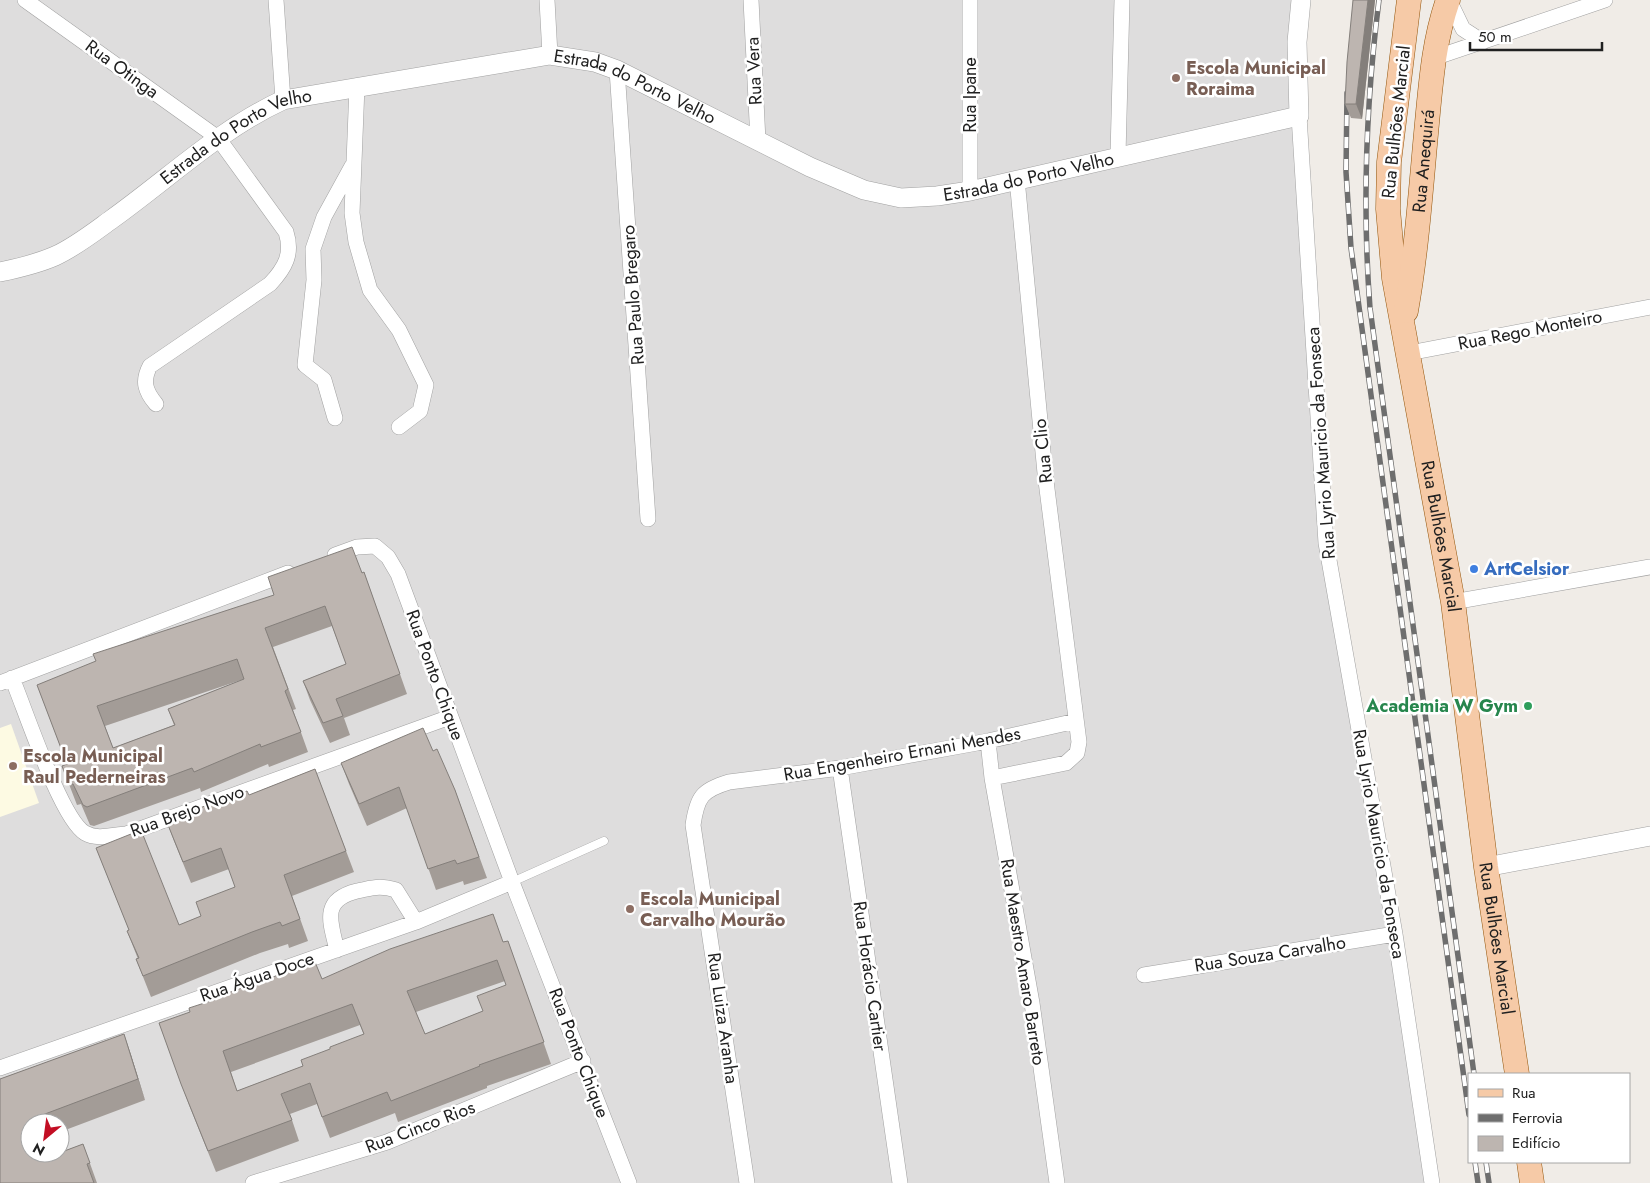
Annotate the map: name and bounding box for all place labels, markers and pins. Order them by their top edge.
place label: Escola Municipal Roraima [1186,55,1326,102]
marker: Escola Municipal Roraima [1170,72,1182,84]
place label: ArtCelsior [1483,556,1570,582]
marker: ArtCelsior [1468,563,1480,575]
place label: Academia W Gym [1365,693,1518,719]
marker: Academia W Gym [1522,700,1534,712]
place label: Escola Municipal Raul Pederneiras [23,743,166,790]
marker: Escola Municipal Raul Pederneiras [7,760,19,772]
place label: Escola Municipal Carvalho Mourão [640,886,786,933]
marker: Escola Municipal Carvalho Mourão [624,903,636,915]

